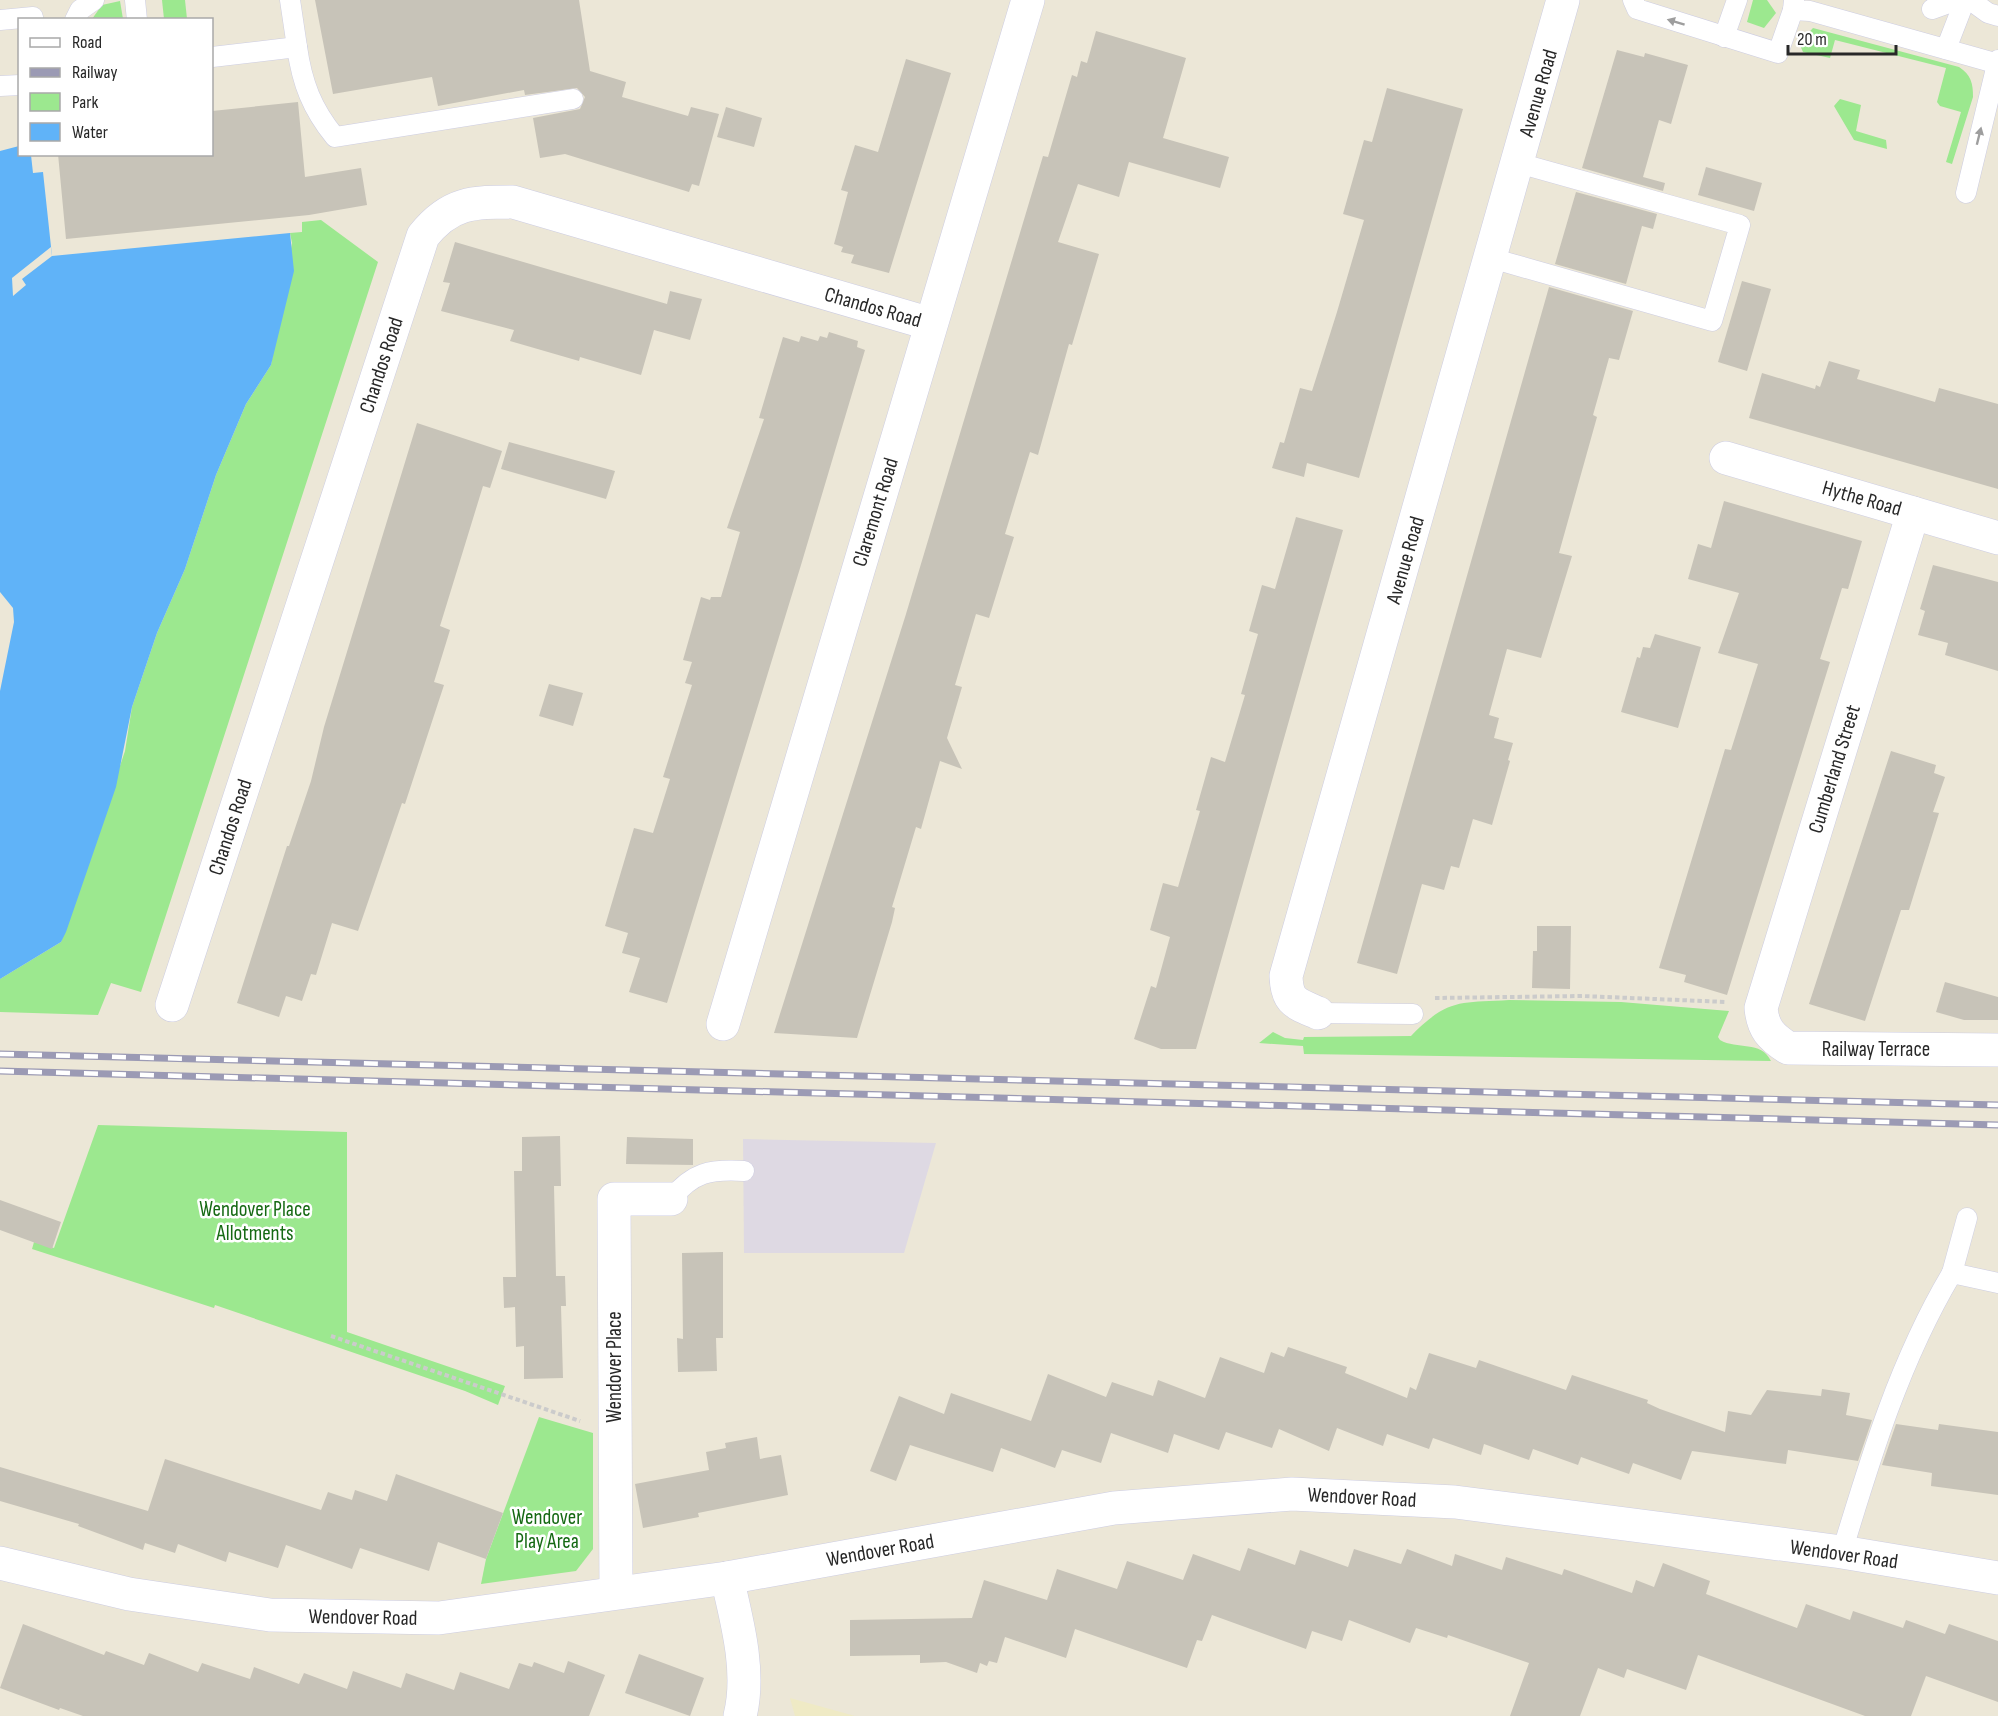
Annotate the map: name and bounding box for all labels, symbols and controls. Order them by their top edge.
one-way arrow [1667,17,1685,26]
legend [18,18,213,156]
scale bar [1788,18,1896,56]
text: 20 m [1797,29,1827,50]
text: Road [72,32,102,53]
street label: Avenue Road [1514,47,1563,141]
text: Railway [72,62,117,83]
text: Park [72,92,98,113]
text: Water [72,122,108,143]
one-way arrow [1975,127,1984,145]
street label: Chandos Road [822,282,924,333]
street label: Chandos Road [354,314,409,416]
street label: Claremont Road [847,455,904,570]
street label: Hythe Road [1819,475,1904,522]
street label: Avenue Road [1381,514,1430,608]
street label: Cumberland Street [1803,702,1866,836]
street label: Chandos Road [203,776,258,878]
street label: Railway Terrace [1822,1037,1930,1062]
park label: Wendover Place Allotments [199,1197,311,1246]
street label: Wendover Place [602,1311,627,1423]
street label: Wendover Road [1307,1482,1417,1513]
park label: Wendover Play Area [512,1505,582,1554]
street label: Wendover Road [824,1529,936,1572]
street label: Wendover Road [1788,1535,1900,1574]
street label: Wendover Road [308,1604,418,1631]

